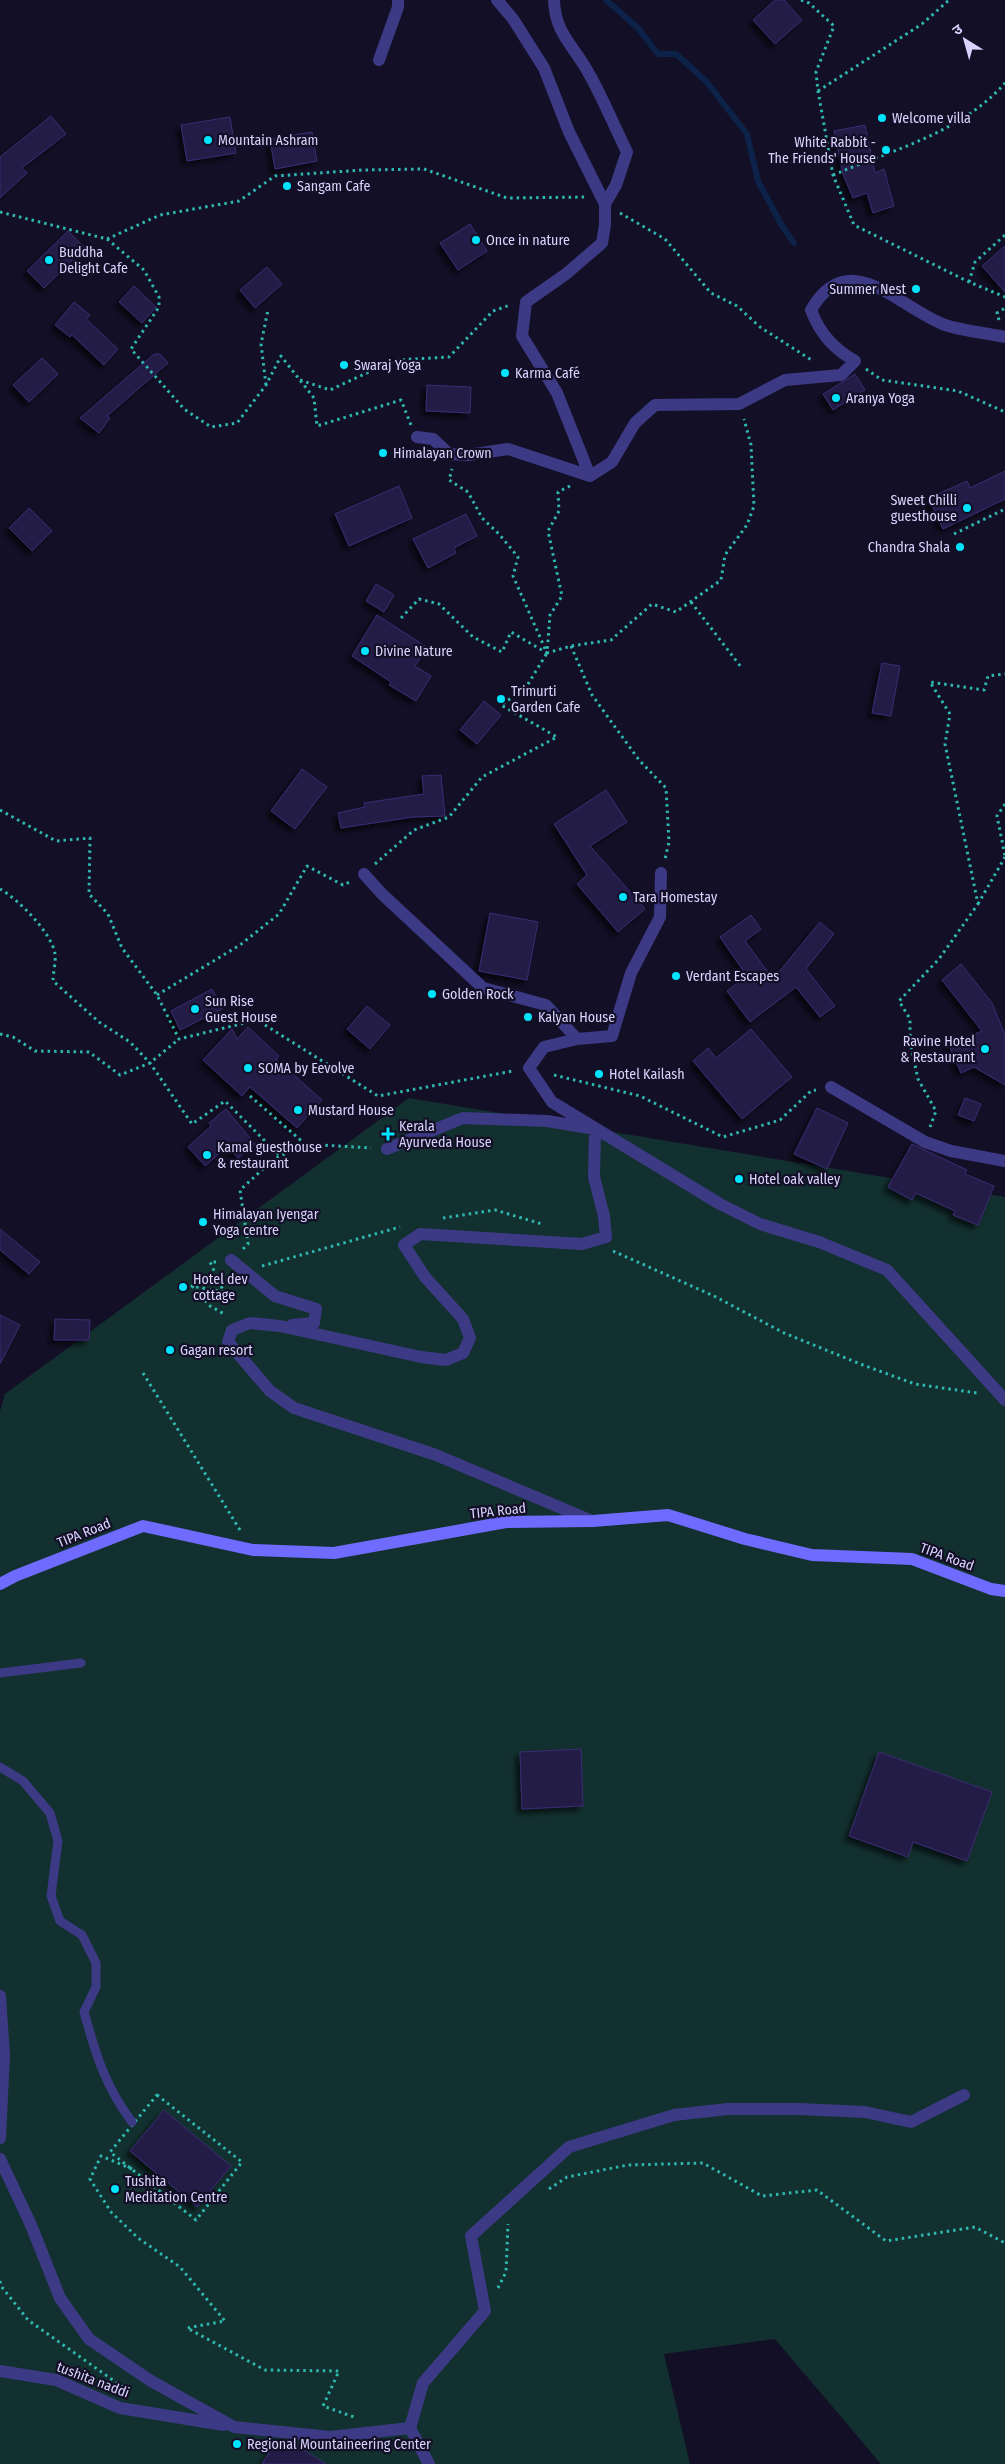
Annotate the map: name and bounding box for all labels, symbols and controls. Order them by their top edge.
north arrow [940,15,990,65]
text: उ [949,20,967,39]
place label: Welcome villa [892,110,971,127]
marker: Welcome villa [876,112,888,124]
place label: Mountain Ashram [218,132,318,149]
marker: Mountain Ashram [202,134,214,146]
place label: White Rabbit - The Friends' House [768,134,876,167]
marker: White Rabbit - The Friends' House [880,144,892,156]
place label: Sangam Cafe [297,178,370,195]
marker: Sangam Cafe [281,180,293,192]
place label: Once in nature [486,232,570,249]
marker: Once in nature [470,234,482,246]
place label: Buddha Delight Cafe [59,244,128,277]
marker: Buddha Delight Cafe [43,254,55,266]
place label: Summer Nest [829,281,906,298]
marker: Summer Nest [910,283,922,295]
place label: Swaraj Yoga [354,357,422,374]
marker: Swaraj Yoga [338,359,350,371]
place label: Karma Café [515,365,580,382]
marker: Karma Café [499,367,511,379]
place label: Aranya Yoga [846,390,915,407]
marker: Aranya Yoga [830,392,842,404]
place label: Himalayan Crown [393,445,492,462]
marker: Himalayan Crown [377,447,389,459]
place label: Sweet Chilli guesthouse [890,492,957,525]
marker: Sweet Chilli guesthouse [961,502,973,514]
place label: Chandra Shala [868,539,950,556]
marker: Chandra Shala [954,541,966,553]
place label: Divine Nature [375,643,453,660]
marker: Divine Nature [359,645,371,657]
place label: Trimurti Garden Cafe [511,683,580,716]
marker: Trimurti Garden Cafe [495,693,507,705]
place label: Tara Homestay [633,889,718,906]
marker: Tara Homestay [617,891,629,903]
place label: Verdant Escapes [686,968,779,985]
marker: Verdant Escapes [670,970,682,982]
place label: Golden Rock [442,986,514,1003]
marker: Golden Rock [426,988,438,1000]
place label: Sun Rise Guest House [205,993,277,1026]
marker: Sun Rise Guest House [189,1003,201,1015]
place label: Kalyan House [538,1009,615,1026]
marker: Kalyan House [522,1011,534,1023]
place label: Ravine Hotel & Restaurant [900,1033,975,1066]
marker: Ravine Hotel & Restaurant [979,1043,991,1055]
place label: SOMA by Eevolve [258,1060,355,1077]
marker: SOMA by Eevolve [242,1062,254,1074]
place label: Hotel Kailash [609,1066,685,1083]
marker: Hotel Kailash [593,1068,605,1080]
place label: Mustard House [308,1102,394,1119]
marker: Mustard House [292,1104,304,1116]
place label: Kerala Ayurveda House [399,1118,492,1151]
marker: Kerala Ayurveda House [381,1127,395,1141]
place label: Kamal guesthouse & restaurant [217,1139,322,1172]
marker: Kamal guesthouse & restaurant [201,1149,213,1161]
place label: Hotel oak valley [749,1171,841,1188]
marker: Hotel oak valley [733,1173,745,1185]
place label: Himalayan Iyengar Yoga centre [213,1206,319,1239]
marker: Himalayan Iyengar Yoga centre [197,1216,209,1228]
place label: Hotel dev cottage [193,1271,248,1304]
marker: Hotel dev cottage [177,1281,189,1293]
place label: Gagan resort [180,1342,253,1359]
marker: Gagan resort [164,1344,176,1356]
street label: TIPA Road [469,1500,527,1522]
street label: TIPA Road [55,1515,113,1551]
street label: TIPA Road [918,1539,976,1575]
place label: Tushita Meditation Centre [125,2173,228,2206]
marker: Tushita Meditation Centre [109,2183,121,2195]
street label: tushita naddi [54,2358,132,2402]
place label: Regional Mountaineering Center [247,2436,431,2453]
marker: Regional Mountaineering Center [231,2438,243,2450]

